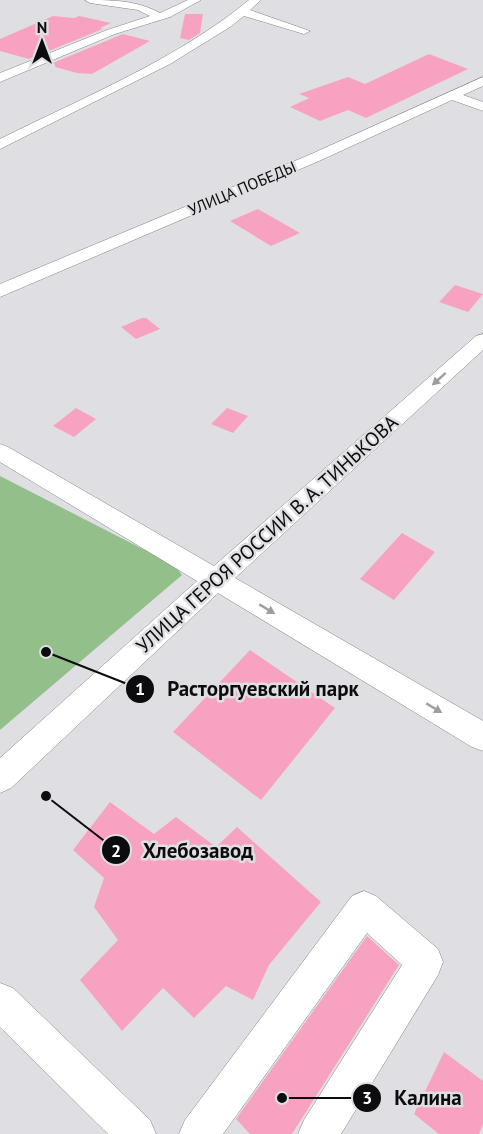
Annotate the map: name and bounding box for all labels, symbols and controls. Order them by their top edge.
north arrow [12,12,72,72]
text: N [37,17,47,37]
street label: УЛИЦА ПОБЕДЫ [185,156,299,220]
one-way arrow [432,372,447,386]
street label: УЛИЦА ГЕРОЯ РОССИИ В. А. ТИНЬКОВА [131,409,404,659]
one-way arrow [259,603,275,614]
callout: Расторгуевский парк [125,669,371,708]
text: Расторгуевский парк [167,675,360,702]
text: 1 [135,677,145,700]
one-way arrow [426,703,442,714]
callout: Хлебозавод [101,831,266,870]
text: Хлебозавод [143,837,253,864]
text: 2 [111,839,121,862]
callout: Калина [352,1078,473,1117]
text: Калина [394,1084,462,1111]
text: 3 [362,1086,372,1109]

